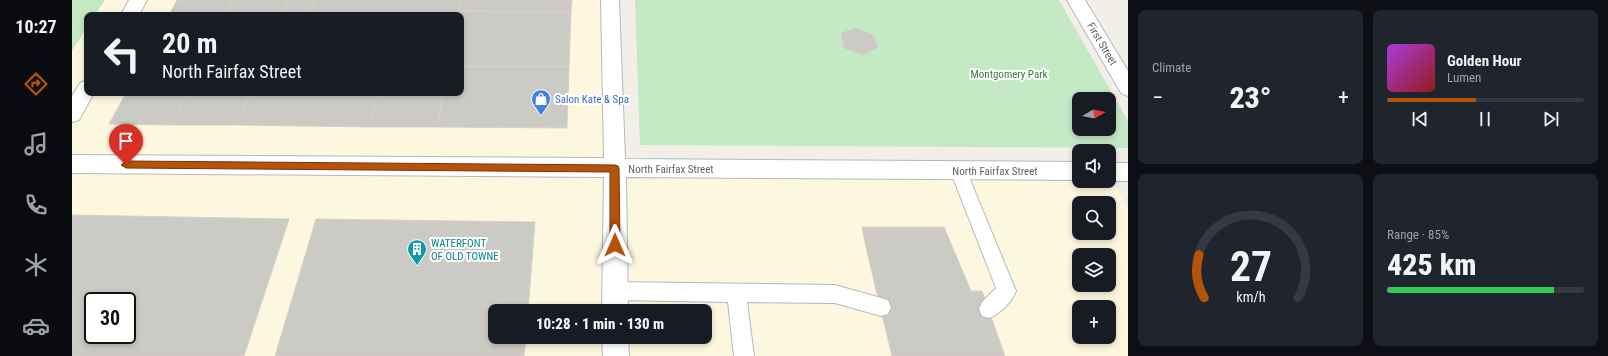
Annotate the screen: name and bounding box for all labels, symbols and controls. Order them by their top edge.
text: 10:27 [15,16,57,37]
street label: First Street [1084,20,1120,68]
text: 20 m [162,27,218,60]
icon: left [96,28,148,80]
text: Golden Hour [1447,52,1522,70]
text: Climate [1152,60,1191,75]
text: North Fairfax Street [162,61,302,82]
park label: Montgomery Park [971,68,1048,81]
icon: directions [22,70,50,98]
text: Lumen [1447,70,1481,85]
text: 23° [1229,80,1272,115]
text: − [1152,85,1163,110]
text: + [1338,85,1349,110]
shop icon: Salon Kate & Spa [530,88,552,116]
north arrow [1072,92,1116,136]
map controls [1072,92,1116,344]
place label: Salon Kate & Spa [555,93,629,106]
icon: previous [1409,108,1431,130]
icon: pause [1474,108,1496,130]
icon: next [1540,108,1562,130]
pin [109,124,143,165]
icon: music [22,130,50,158]
icon: arrive [115,130,137,152]
button: sound [1072,144,1116,188]
street label: North Fairfax Street [628,163,714,176]
street label: North Fairfax Street [952,165,1038,178]
icon: phone [22,191,50,219]
button: search [1072,196,1116,240]
position arrow [594,224,636,266]
text: Range · 85% [1387,227,1449,242]
place label: WATERFONT OF OLD TOWNE [431,237,499,263]
building icon: WATERFONT OF OLD TOWNE [406,238,428,266]
text: 27 [1229,242,1272,291]
text: 425 km [1387,247,1476,282]
button: layers [1072,248,1116,292]
icon: climate [22,251,50,279]
text: km/h [1236,289,1265,305]
speed limit sign: 30 [84,292,136,344]
button: + [1072,300,1116,344]
icon: car [22,312,50,340]
text: 10:28 · 1 min · 130 m [536,315,664,333]

